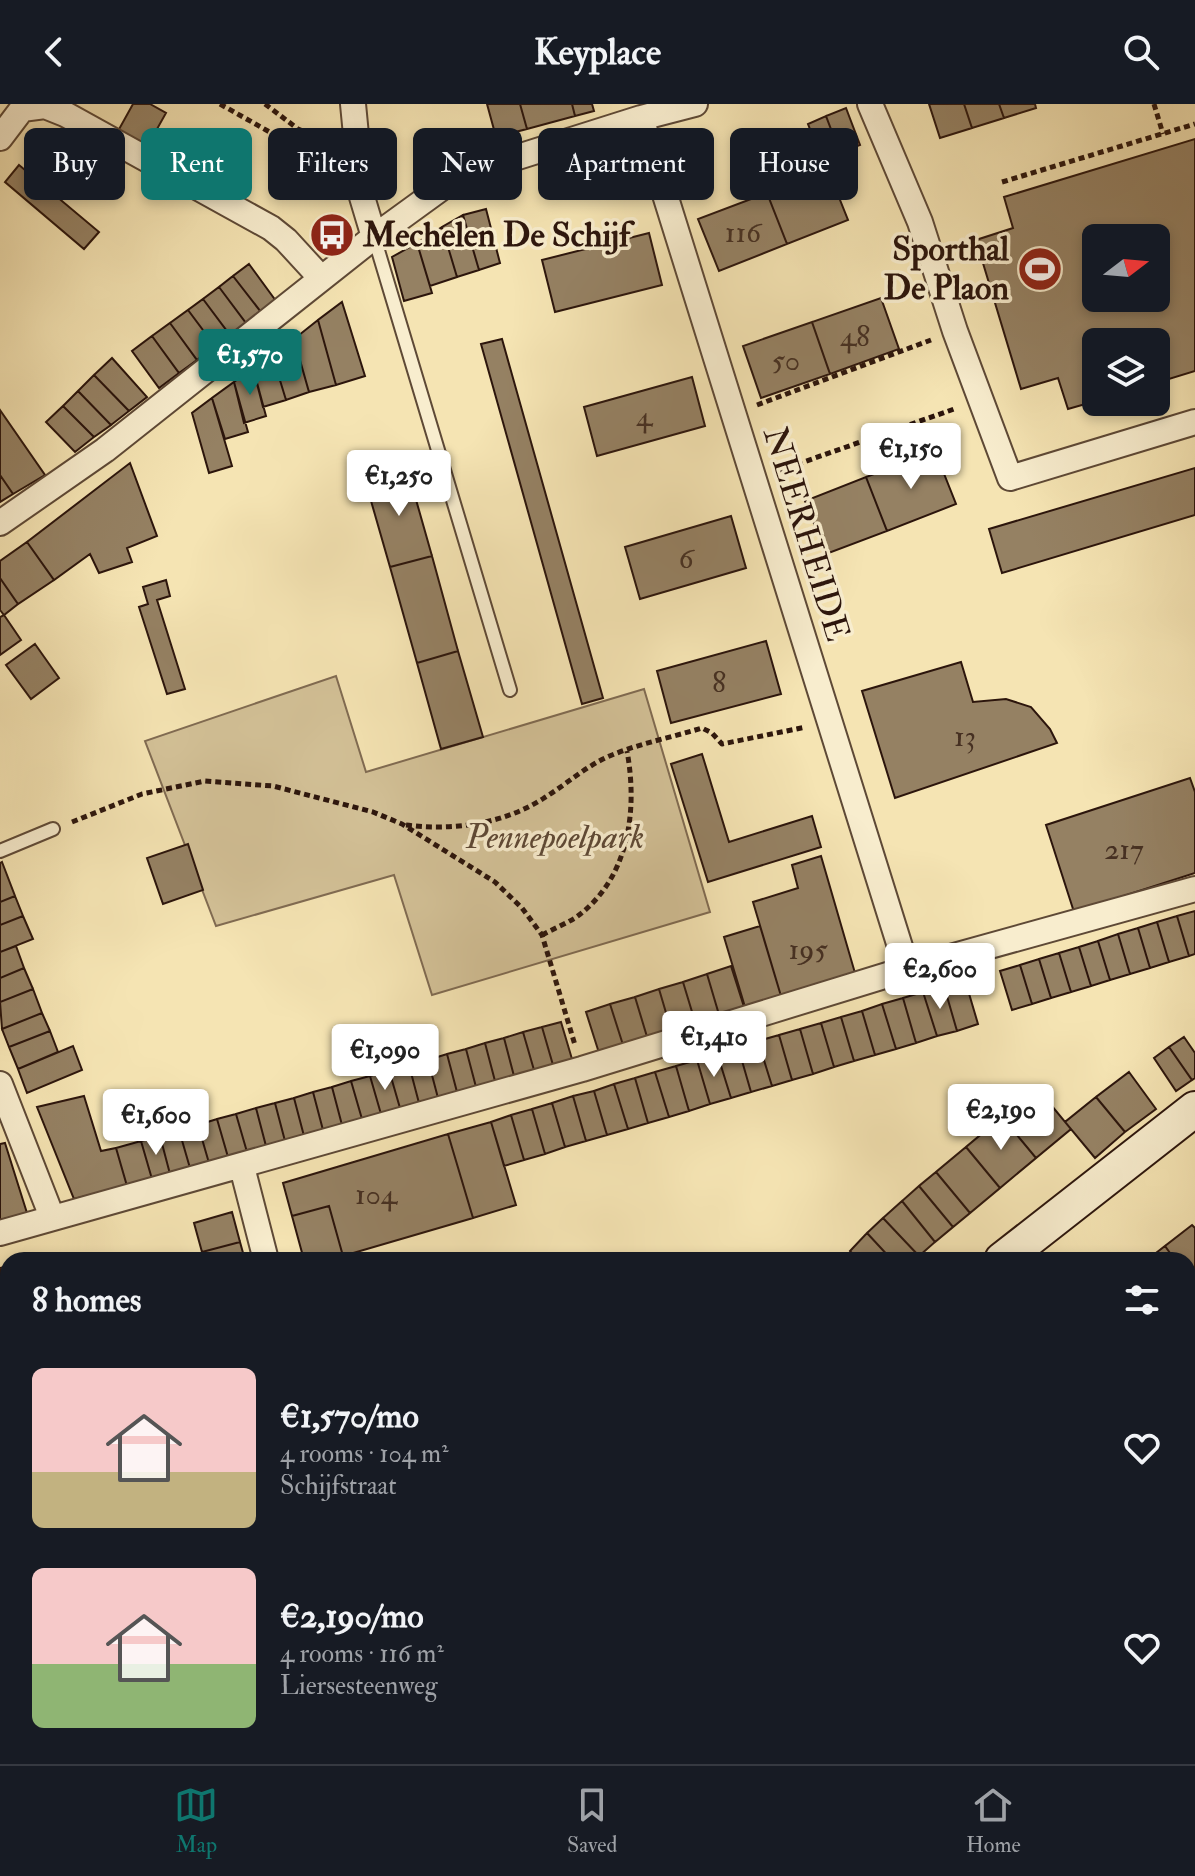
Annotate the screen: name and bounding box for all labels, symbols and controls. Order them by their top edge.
icon: back [32,30,76,74]
text: Keyplace [534,30,661,75]
icon: search [1119,30,1163,74]
chip: Buy [24,128,125,200]
chip: Rent [141,128,252,200]
chip: Filters [268,128,397,200]
chip: New [413,128,522,200]
chip: Apartment [538,128,714,200]
chip: House [730,128,858,200]
bus stop icon: Mechelen De Schijf [308,211,356,259]
place label: Mechelen De Schijf [362,214,635,257]
house number: 116 [725,214,763,251]
north arrow [1082,224,1170,312]
map controls [1082,224,1170,416]
place label: Sporthal De Plaon [883,228,1009,310]
sports icon: Sporthal De Plaon [1016,245,1064,293]
house number: 48 [840,318,870,355]
button: layers [1082,328,1170,416]
pin: €1,570 [185,329,315,397]
text: €1,570 [217,339,283,371]
house number: 50 [772,342,800,379]
house number: 4 [636,398,654,435]
street label: NEERHEIDE [753,422,859,646]
pin: €1,150 [846,423,976,491]
text: €1,150 [879,433,943,465]
pin: €1,250 [334,450,464,518]
text: €1,250 [365,460,433,492]
house number: 6 [678,540,695,577]
house number: 8 [712,664,726,701]
house number: 13 [954,718,976,755]
park label: Pennepoelpark [465,816,644,859]
house number: 217 [1104,831,1144,868]
house number: 195 [788,931,828,968]
pin: €2,600 [875,943,1005,1011]
text: €2,600 [903,953,977,985]
pin: €1,410 [649,1011,779,1079]
text: €1,410 [680,1021,748,1053]
pin: €1,090 [320,1024,450,1092]
text: €1,090 [350,1034,420,1066]
pin: €2,190 [936,1084,1066,1152]
pin: €1,600 [91,1089,221,1157]
text: €2,190 [966,1094,1036,1126]
text: €1,600 [121,1099,191,1131]
house number: 104 [355,1176,399,1213]
icon: filters [1120,1278,1164,1322]
text: 8 homes [32,1279,141,1322]
text: €1,570/mo [280,1395,419,1438]
icon: home [96,1400,192,1496]
icon: heart [1120,1426,1164,1470]
text: 4 rooms · 104 m² [280,1438,449,1470]
text: Schijfstraat [280,1470,397,1502]
text: €2,190/mo [280,1595,424,1638]
icon: home [96,1600,192,1696]
icon: heart [1120,1626,1164,1670]
text: 4 rooms · 116 m² [280,1638,444,1670]
text: Liersesteenweg [280,1670,438,1702]
tab: Map [174,1783,218,1859]
tab: Saved [567,1783,617,1859]
tab: Home [966,1783,1021,1859]

